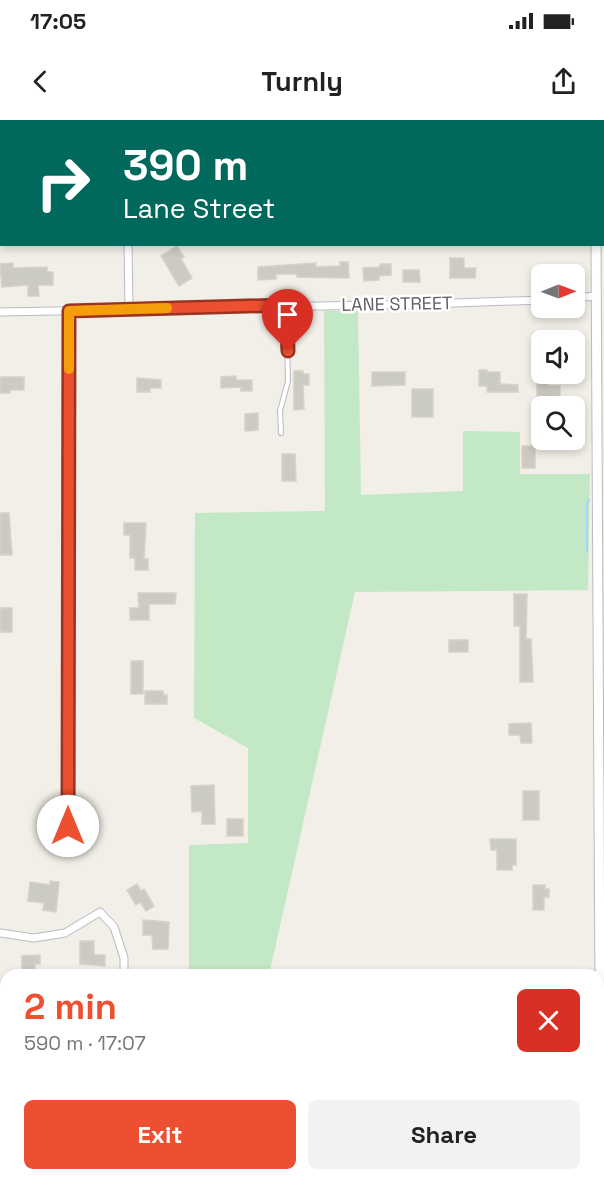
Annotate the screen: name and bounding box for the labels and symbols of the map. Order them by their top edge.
north arrow [531,264,585,318]
pin [262,289,313,351]
street label: LANE STREET [341,291,453,316]
position arrow [36,794,100,858]

